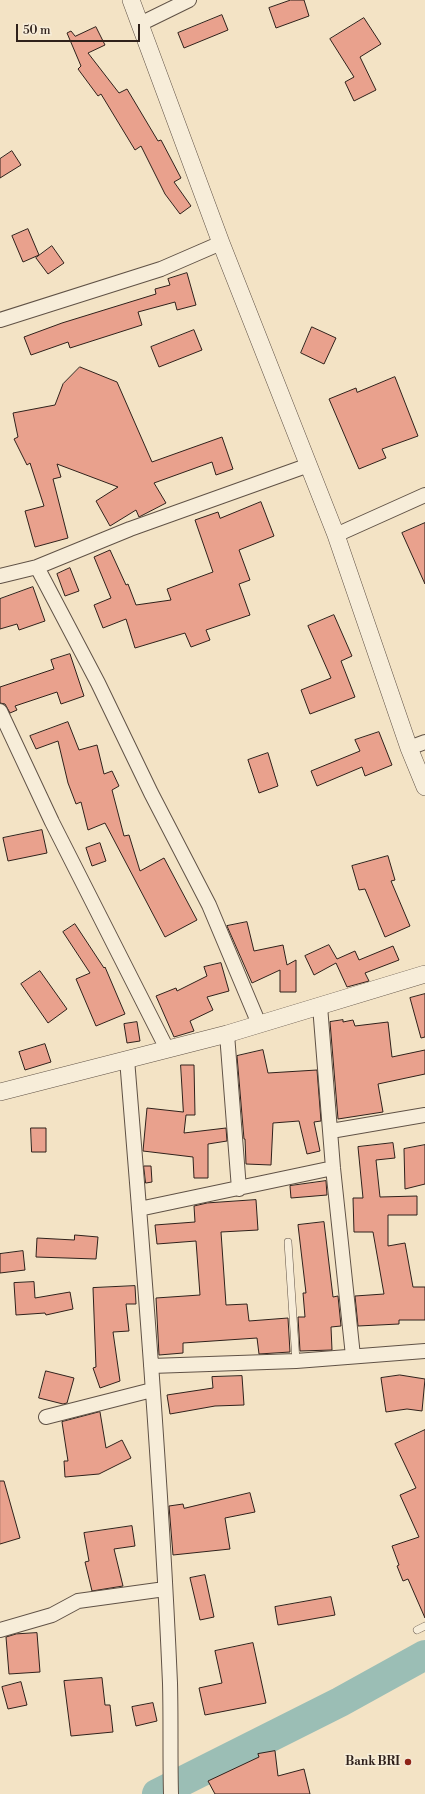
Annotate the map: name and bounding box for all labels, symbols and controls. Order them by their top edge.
scale bar [18,16,142,42]
text: 50 m [23,23,51,38]
place label: Bank BRI [345,1755,400,1769]
marker: Bank BRI [403,1757,413,1767]

